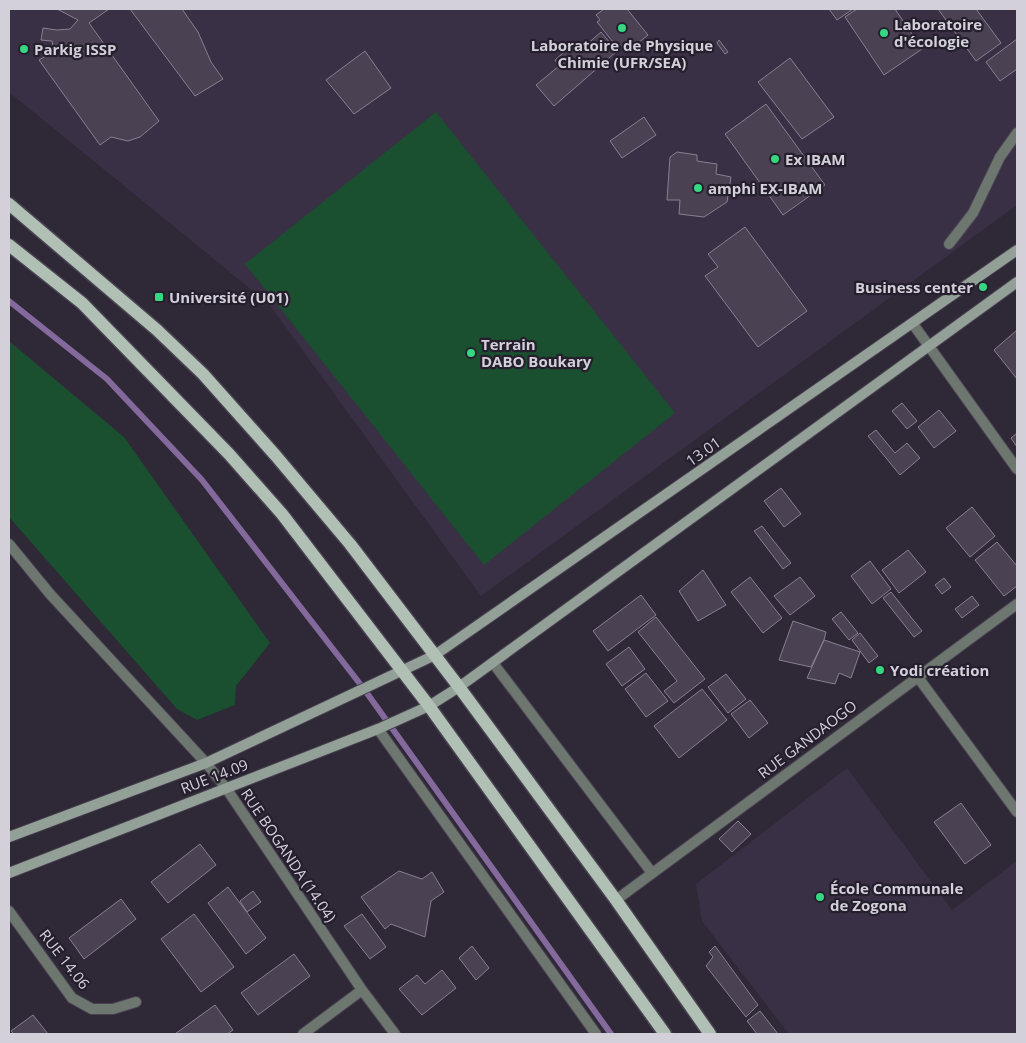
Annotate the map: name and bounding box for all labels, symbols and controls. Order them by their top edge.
place label: Laboratoire d'écologie [894,14,982,51]
marker: Laboratoire de Physique Chimie (UFR/SEA) [616,22,628,34]
marker: Laboratoire d'écologie [878,27,890,39]
place label: Laboratoire de Physique Chimie (UFR/SEA) [531,35,713,72]
place label: Parkig ISSP [34,39,116,59]
marker: Parkig ISSP [18,43,30,55]
place label: Ex IBAM [785,149,846,169]
marker: Ex IBAM [769,153,781,165]
place label: amphi EX-IBAM [708,178,822,198]
marker: amphi EX-IBAM [692,182,704,194]
place label: Business center [855,277,973,297]
marker: Business center [977,281,989,293]
place label: Université (U01) [169,287,289,307]
marker: Université (U01) [153,291,165,303]
place label: Terrain DABO Boukary [481,334,592,371]
marker: Terrain DABO Boukary [465,347,477,359]
street label: 13.01 [682,432,724,470]
place label: Yodi création [890,660,989,680]
marker: Yodi création [874,664,886,676]
street label: RUE GANDAOGO [754,695,860,783]
street label: RUE 14.09 [177,754,251,798]
street label: RUE BOGANDA (14.04) [237,784,341,926]
place label: École Communale de Zogona [830,878,963,915]
marker: École Communale de Zogona [814,891,826,903]
street label: RUE 14.06 [35,925,95,993]

